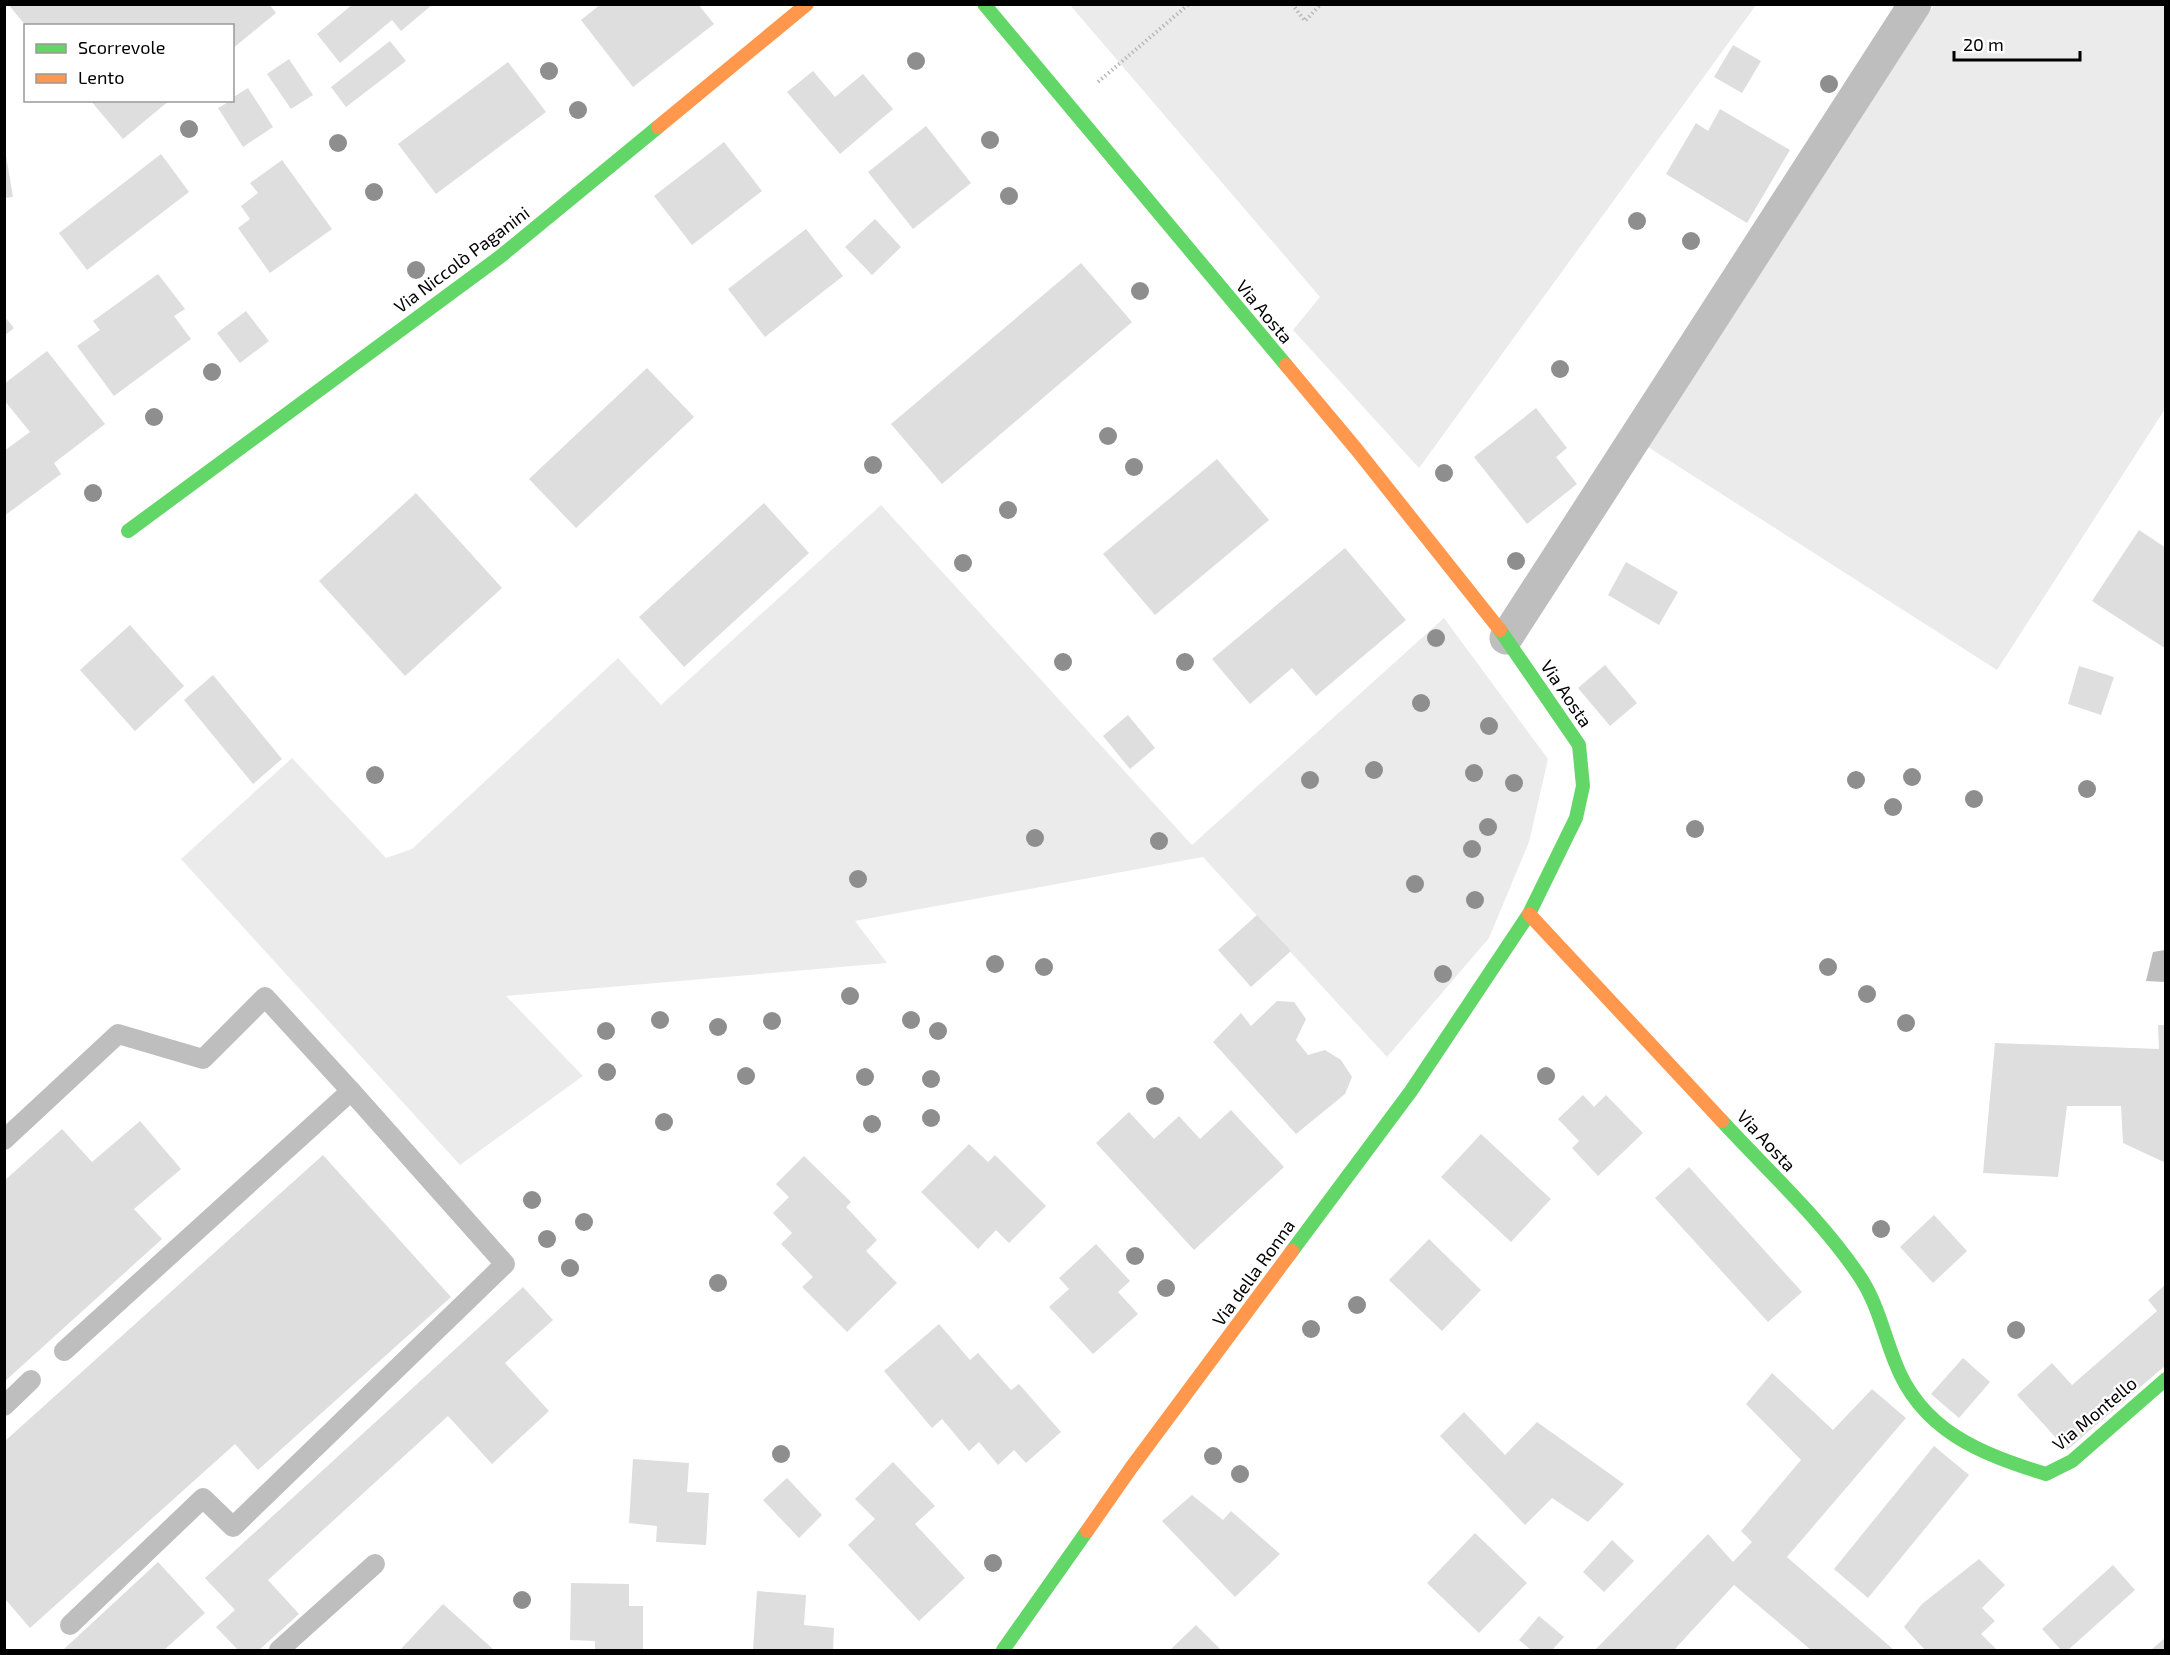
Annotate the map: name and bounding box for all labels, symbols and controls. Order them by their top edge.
legend [24,24,234,102]
scale bar [1954,24,2080,62]
text: 20 m [1963,33,2004,55]
text: Scorrevole [78,36,165,58]
text: Lento [78,66,124,88]
street label: Via Niccolò Paganini [389,201,533,317]
street label: Via Aosta [1232,275,1298,348]
street label: Via Aosta [1536,656,1597,731]
street label: Via Aosta [1733,1105,1801,1176]
street label: Via della Ronna [1207,1215,1299,1330]
street label: Via Montello [2048,1372,2141,1455]

